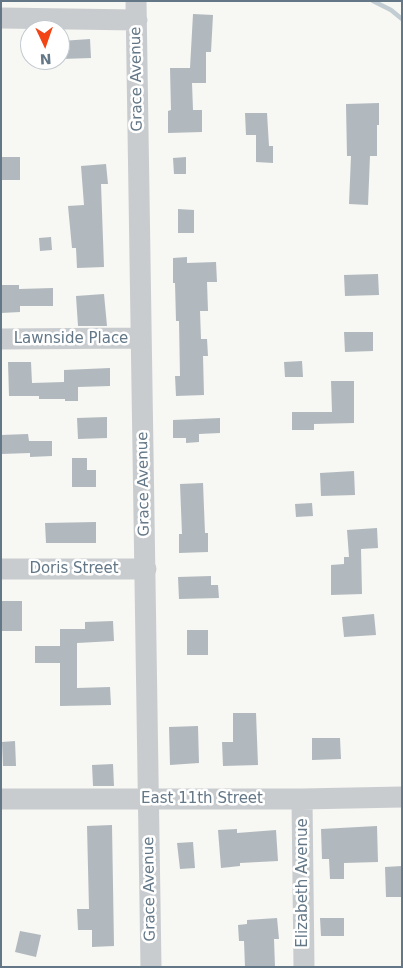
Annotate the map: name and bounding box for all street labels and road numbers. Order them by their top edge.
street label: Grace Avenue [127,26,147,132]
street label: Lawnside Place [14,330,128,348]
street label: Grace Avenue [134,431,154,537]
street label: Doris Street [29,560,119,578]
street label: East 11th Street [141,790,263,808]
street label: Elizabeth Avenue [294,818,312,948]
street label: Grace Avenue [140,836,160,942]

